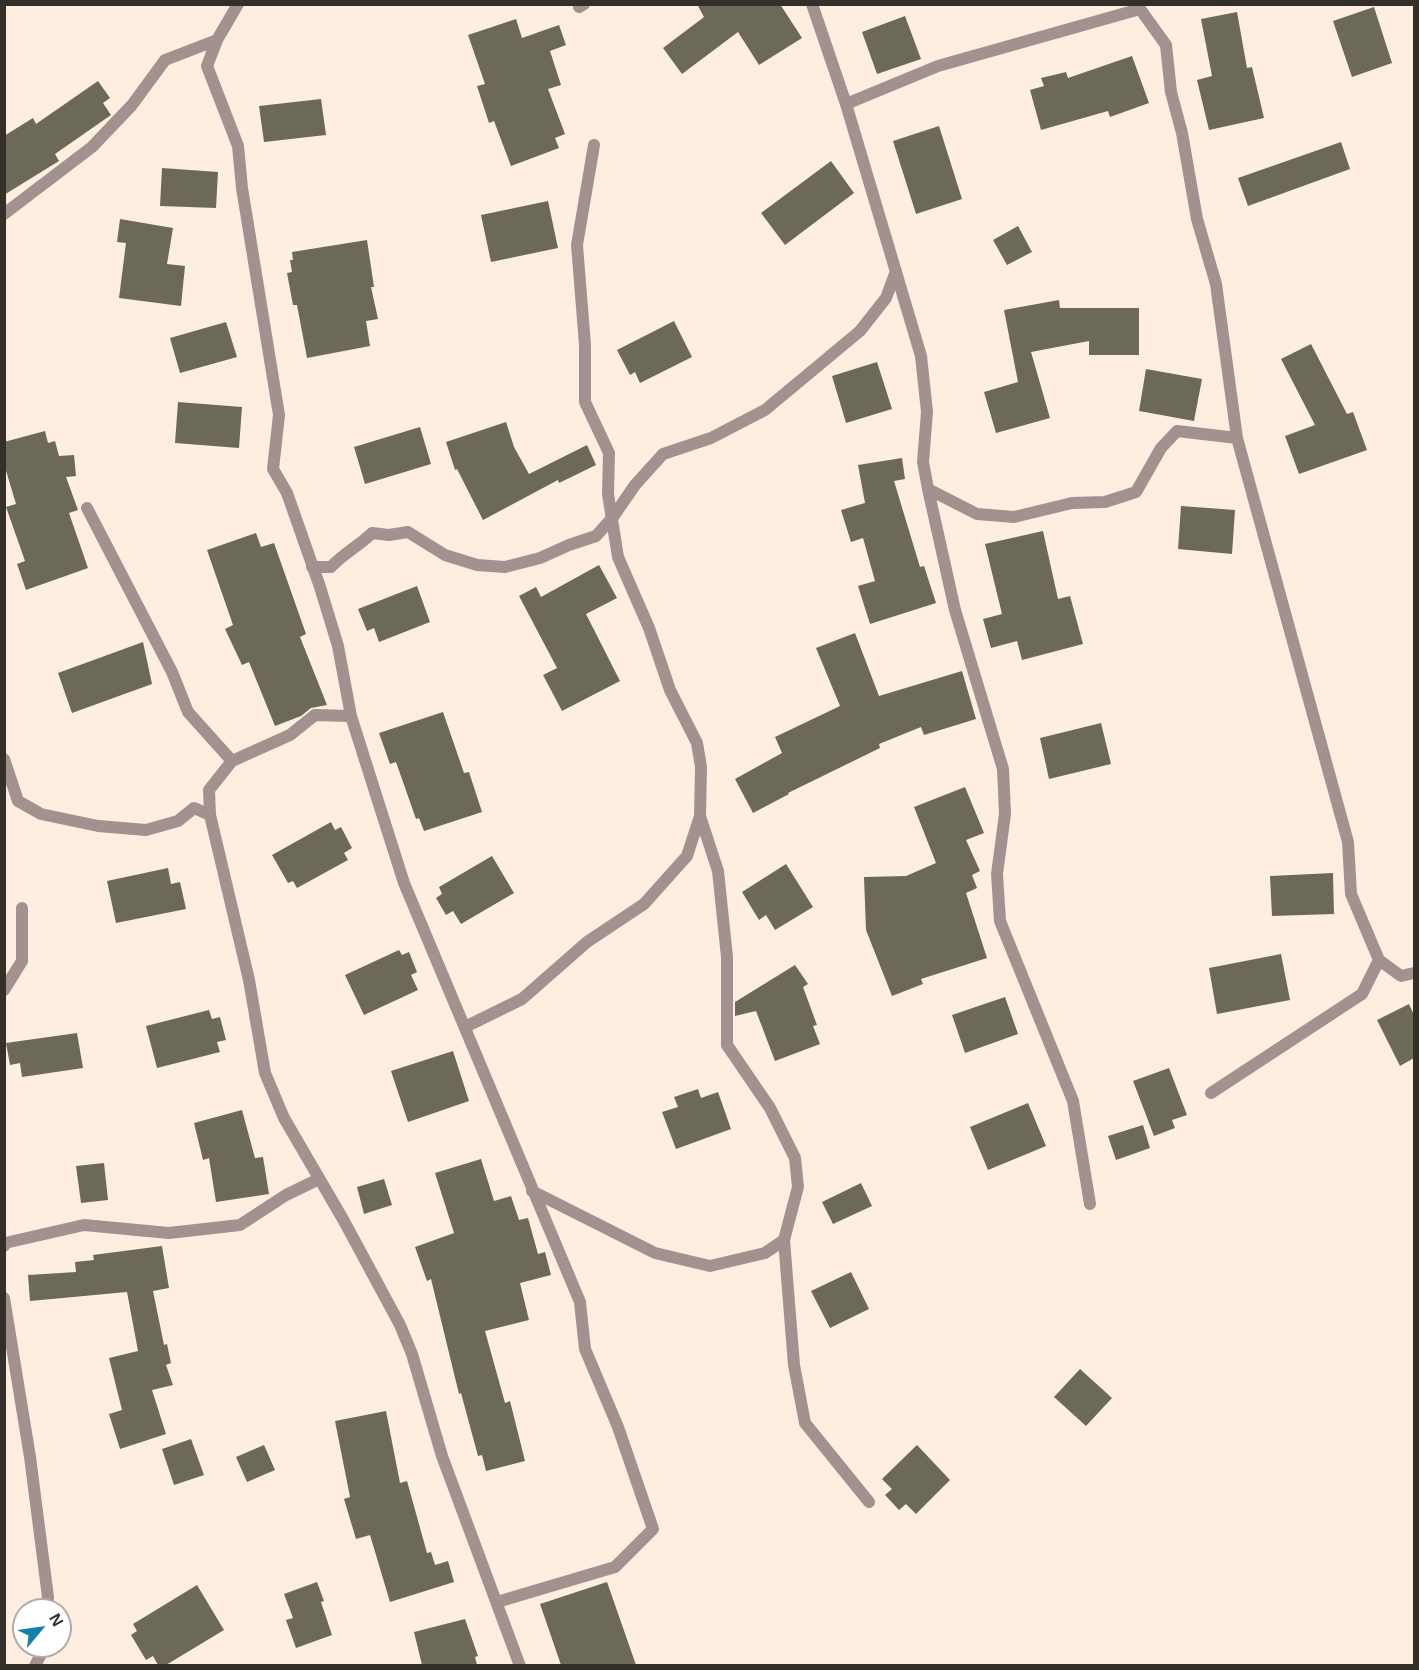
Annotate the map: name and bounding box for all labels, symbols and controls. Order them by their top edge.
north arrow [12,1598,72,1658]
text: N [46,1611,67,1629]

